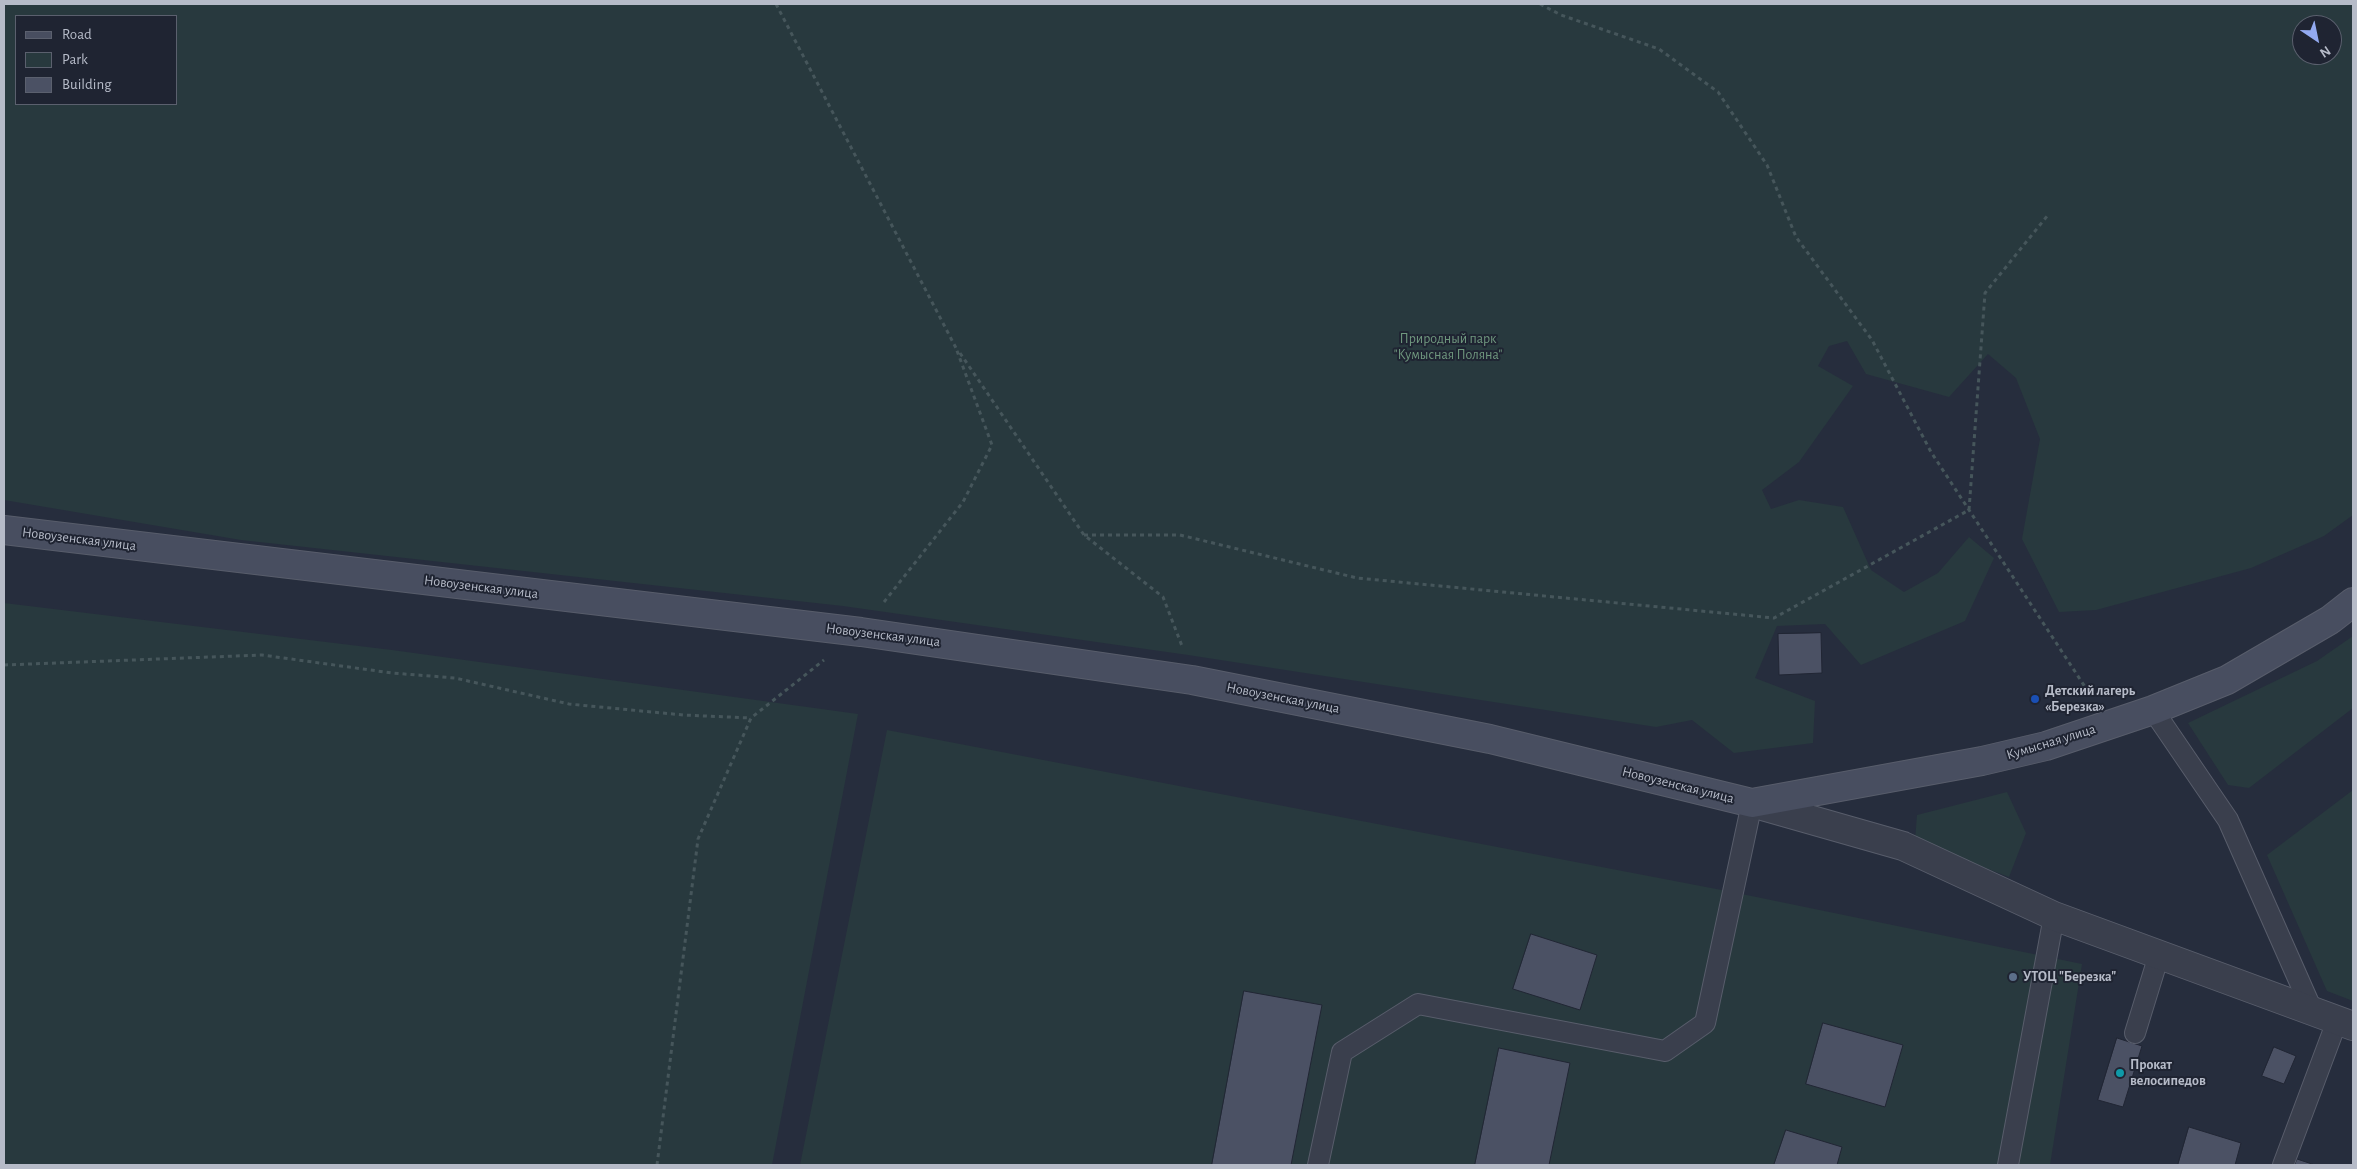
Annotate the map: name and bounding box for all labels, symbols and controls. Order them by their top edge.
legend [15,15,178,105]
north arrow [2292,15,2342,65]
text: Road [62,27,92,42]
text: N [2317,43,2333,60]
text: Park [62,52,88,67]
text: Building [62,77,112,92]
park label: Природный парк "Кумысная Поляна" [1394,331,1502,364]
street label: Новоузенская улица [21,524,137,554]
street label: Новоузенская улица [423,572,539,602]
street label: Новоузенская улица [825,620,941,650]
street label: Новоузенская улица [1225,679,1341,717]
place label: Детский лагерь «Березка» [2045,683,2135,716]
marker: Детский лагерь «Березка» [2029,693,2041,705]
street label: Кумысная улица [2004,720,2098,764]
street label: Новоузенская улица [1620,763,1736,807]
place label: УТОЦ "Березка" [2023,969,2116,985]
marker: УТОЦ "Березка" [2007,971,2019,983]
place label: Прокат велосипедов [2130,1057,2206,1090]
marker: Прокат велосипедов [2114,1067,2126,1079]

